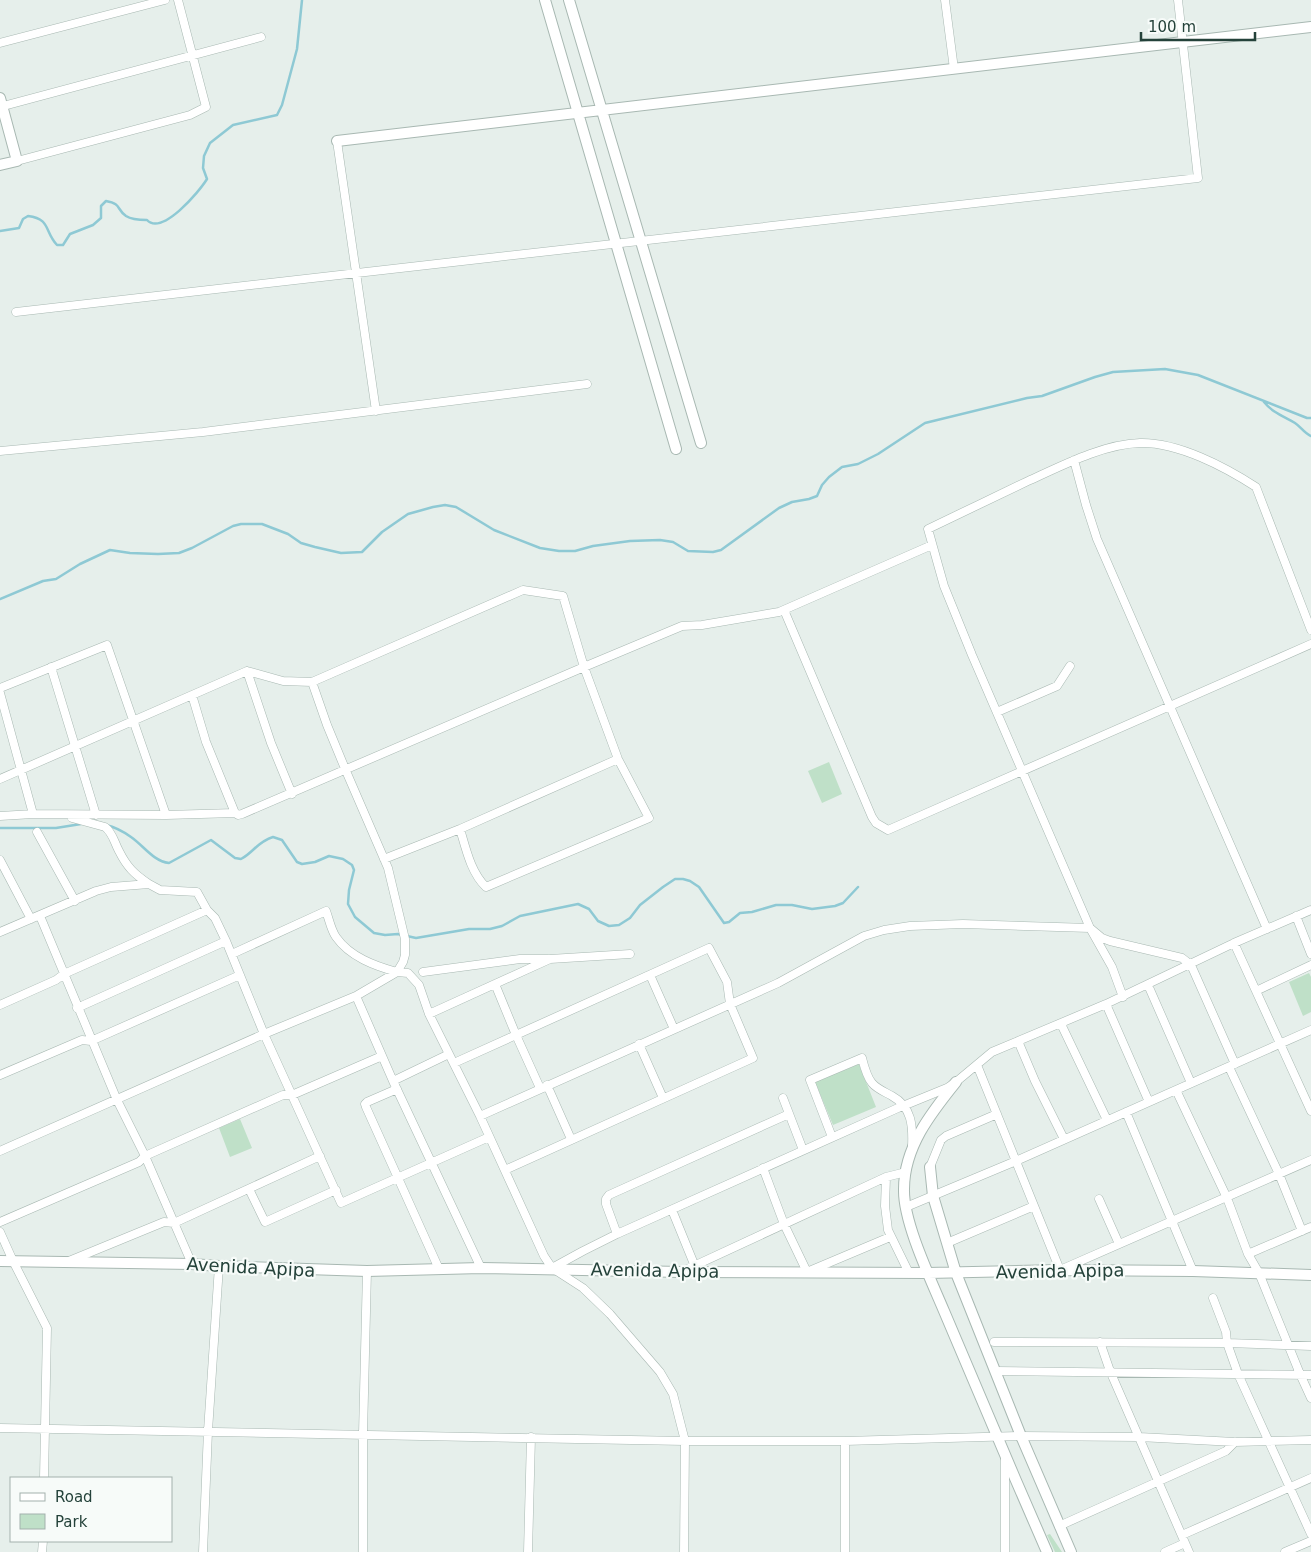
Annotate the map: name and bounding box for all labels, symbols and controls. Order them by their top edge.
scale bar [1141,10,1255,42]
text: 100 m [1148,18,1196,36]
street label: Avenida Apipa [186,1253,316,1281]
street label: Avenida Apipa [590,1258,720,1282]
street label: Avenida Apipa [995,1259,1125,1283]
legend [10,1477,172,1542]
text: Road [55,1488,93,1506]
text: Park [55,1513,88,1531]

